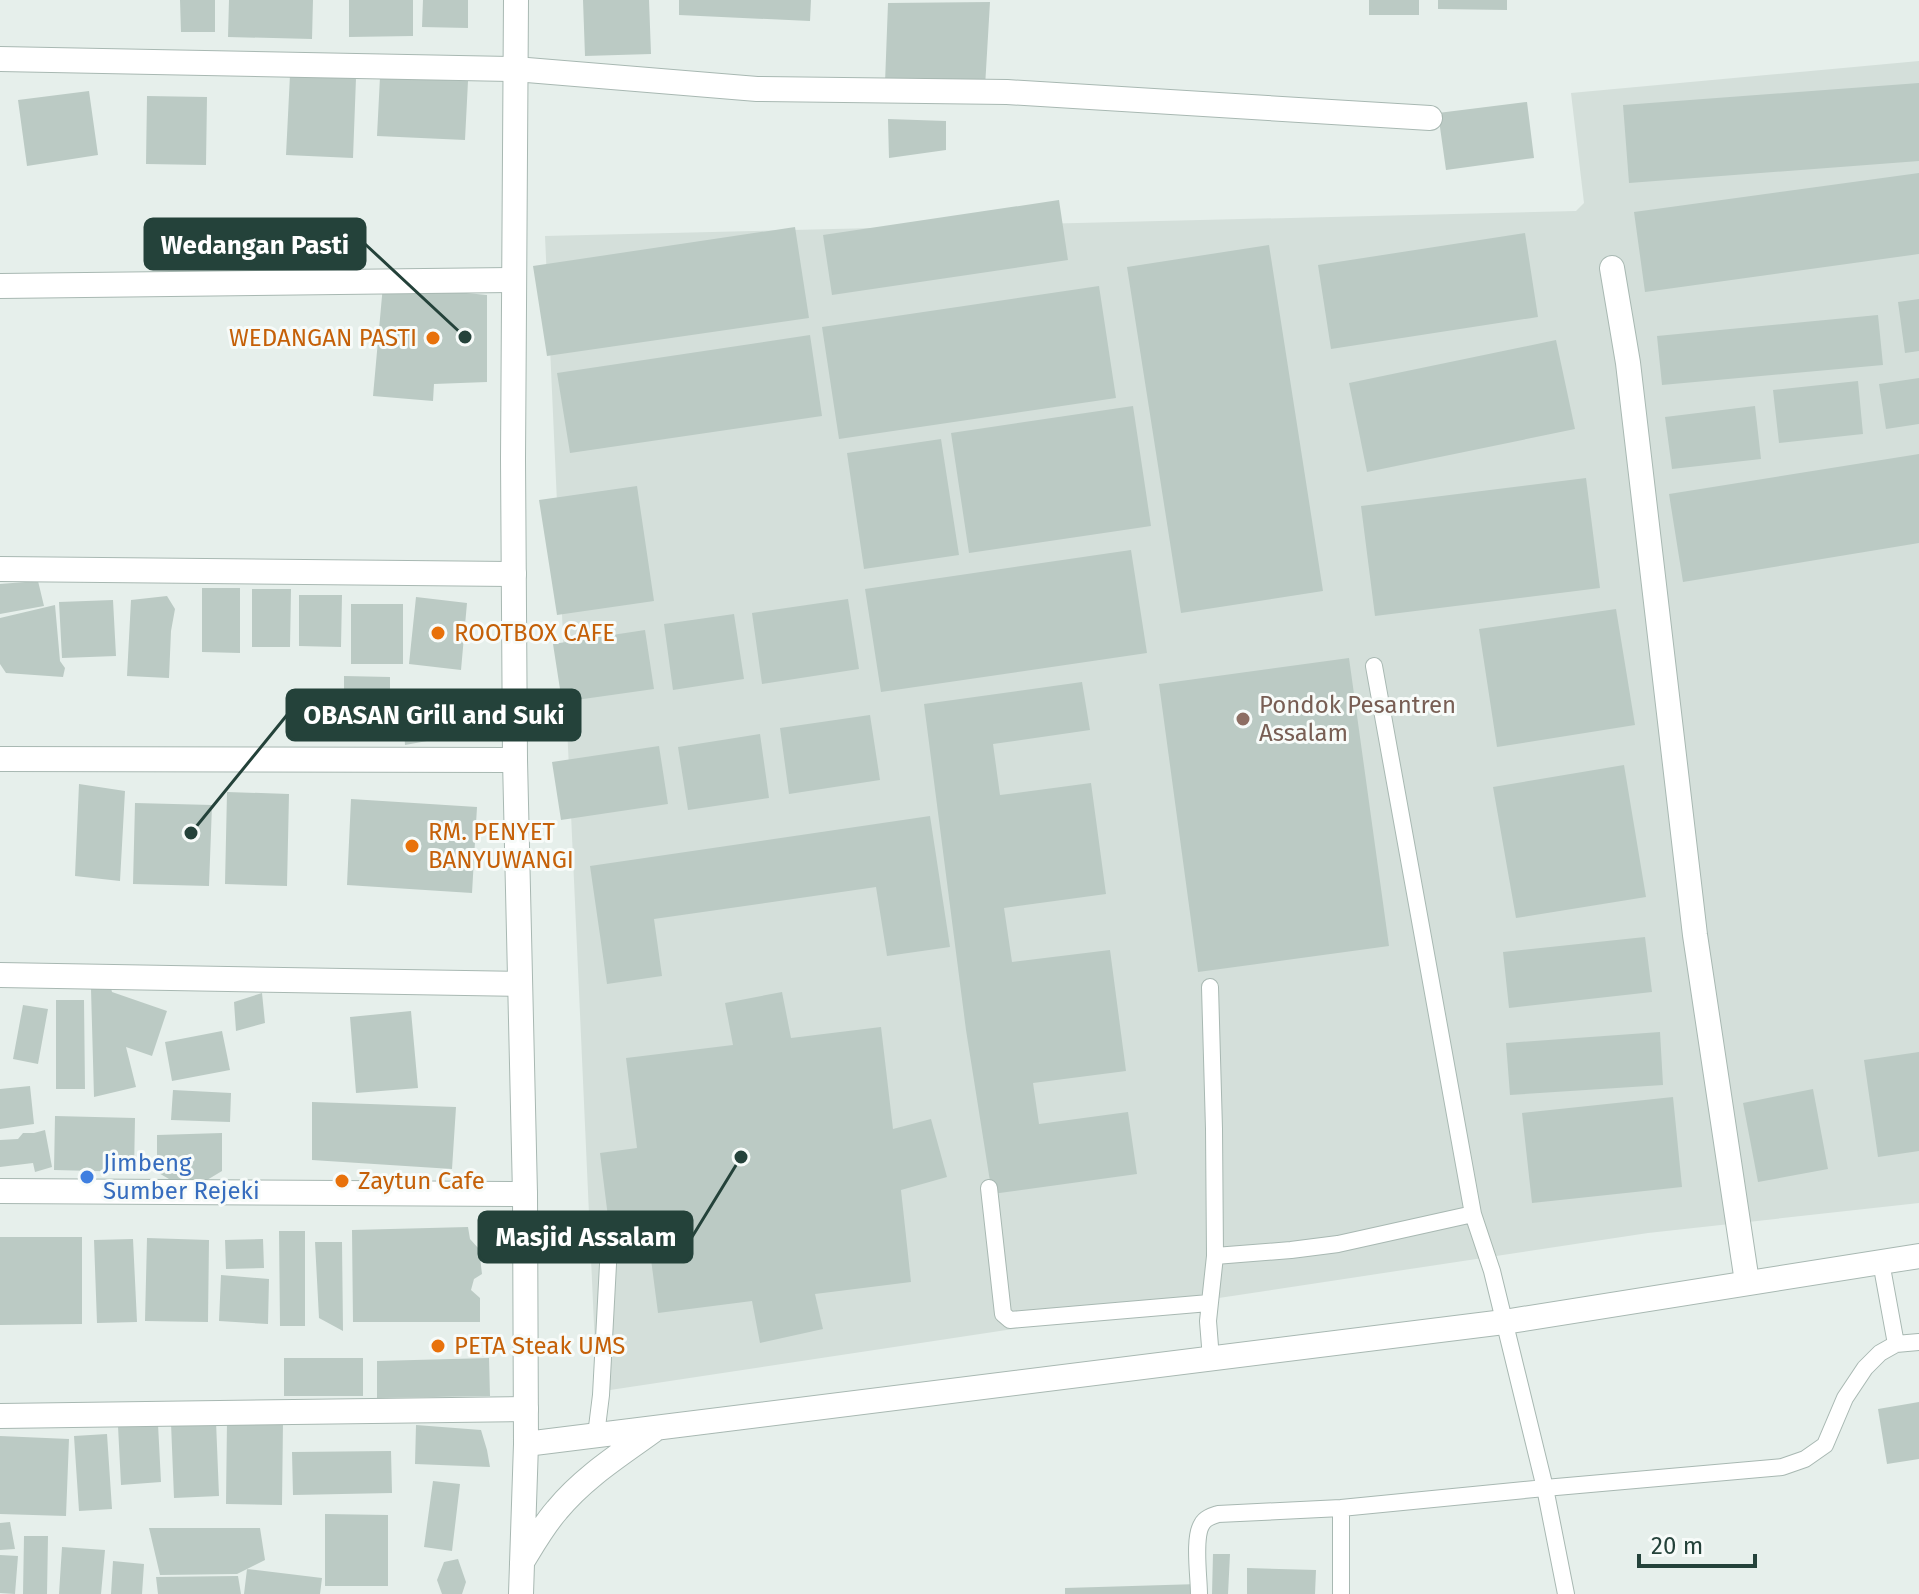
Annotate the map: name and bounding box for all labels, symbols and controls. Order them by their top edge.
callout: Wedangan Pasti [145,219,365,269]
text: Wedangan Pasti [161,230,349,261]
place label: WEDANGAN PASTI [229,324,417,352]
marker: WEDANGAN PASTI [424,329,442,347]
place label: ROOTBOX CAFE [454,619,615,647]
marker: ROOTBOX CAFE [429,624,447,642]
callout: OBASAN Grill and Suki [287,690,580,740]
place label: Pondok Pesantren Assalam [1259,691,1456,747]
text: OBASAN Grill and Suki [303,700,565,731]
marker: Pondok Pesantren Assalam [1234,710,1252,728]
place label: RM. PENYET BANYUWANGI [428,818,574,874]
marker: RM. PENYET BANYUWANGI [403,837,421,855]
place label: Jimbeng Sumber Rejeki [103,1149,260,1205]
place label: Zaytun Cafe [358,1167,485,1195]
marker: Jimbeng Sumber Rejeki [78,1168,96,1186]
marker: Zaytun Cafe [333,1172,351,1190]
callout: Masjid Assalam [479,1212,692,1262]
text: Masjid Assalam [495,1222,677,1253]
place label: PETA Steak UMS [454,1332,625,1360]
marker: PETA Steak UMS [429,1337,447,1355]
scale bar [1639,1518,1755,1568]
text: 20 m [1651,1532,1703,1560]

